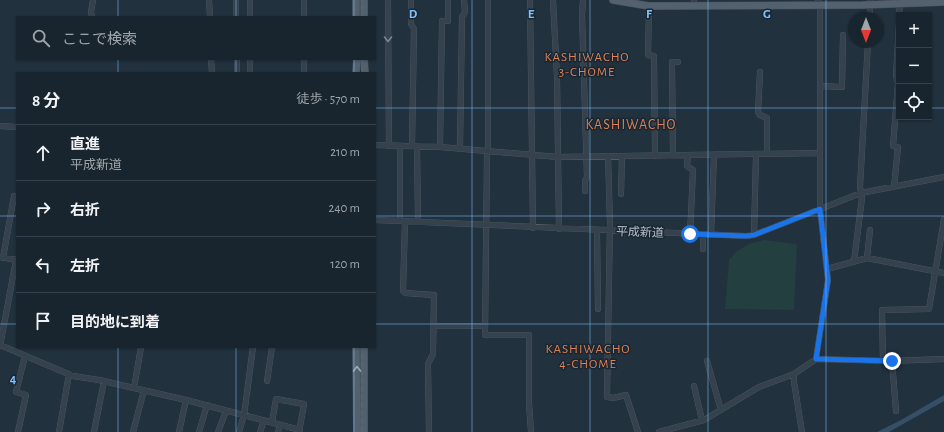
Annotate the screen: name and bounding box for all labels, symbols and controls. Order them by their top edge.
text: D [409,8,418,21]
text: E [528,8,535,21]
text: F [646,8,653,21]
text: G [763,8,771,21]
north arrow [848,12,884,48]
map controls [896,12,932,120]
button: + [896,12,932,48]
search box [16,16,376,60]
icon: search [30,27,52,49]
text: ここで検索 [62,32,137,47]
one-way arrow [384,36,392,42]
button: − [896,48,932,84]
district label: KASHIWACHO 3-CHOME [544,51,630,79]
button: locate [896,84,932,120]
text: 8 分 [32,92,60,109]
text: 徒歩 · 570 m [296,93,360,106]
district label: KASHIWACHO [585,118,677,132]
text: 直進 [70,137,100,152]
icon: ahead [32,142,54,164]
text: 210 m [330,146,360,159]
text: 平成新道 [70,159,122,172]
icon: right [32,198,54,220]
text: 240 m [328,202,360,215]
text: 右折 [70,203,100,218]
street label: 平成新道 [616,224,664,239]
route start [681,225,699,243]
icon: left [32,254,54,276]
text: 120 m [330,258,360,271]
text: 左折 [70,259,100,274]
icon: arrive [32,310,54,332]
text: 目的地に到着 [70,315,160,330]
district label: KASHIWACHO 4-CHOME [545,343,631,371]
route end [883,352,901,370]
one-way arrow [353,366,361,372]
text: 4 [10,373,17,386]

